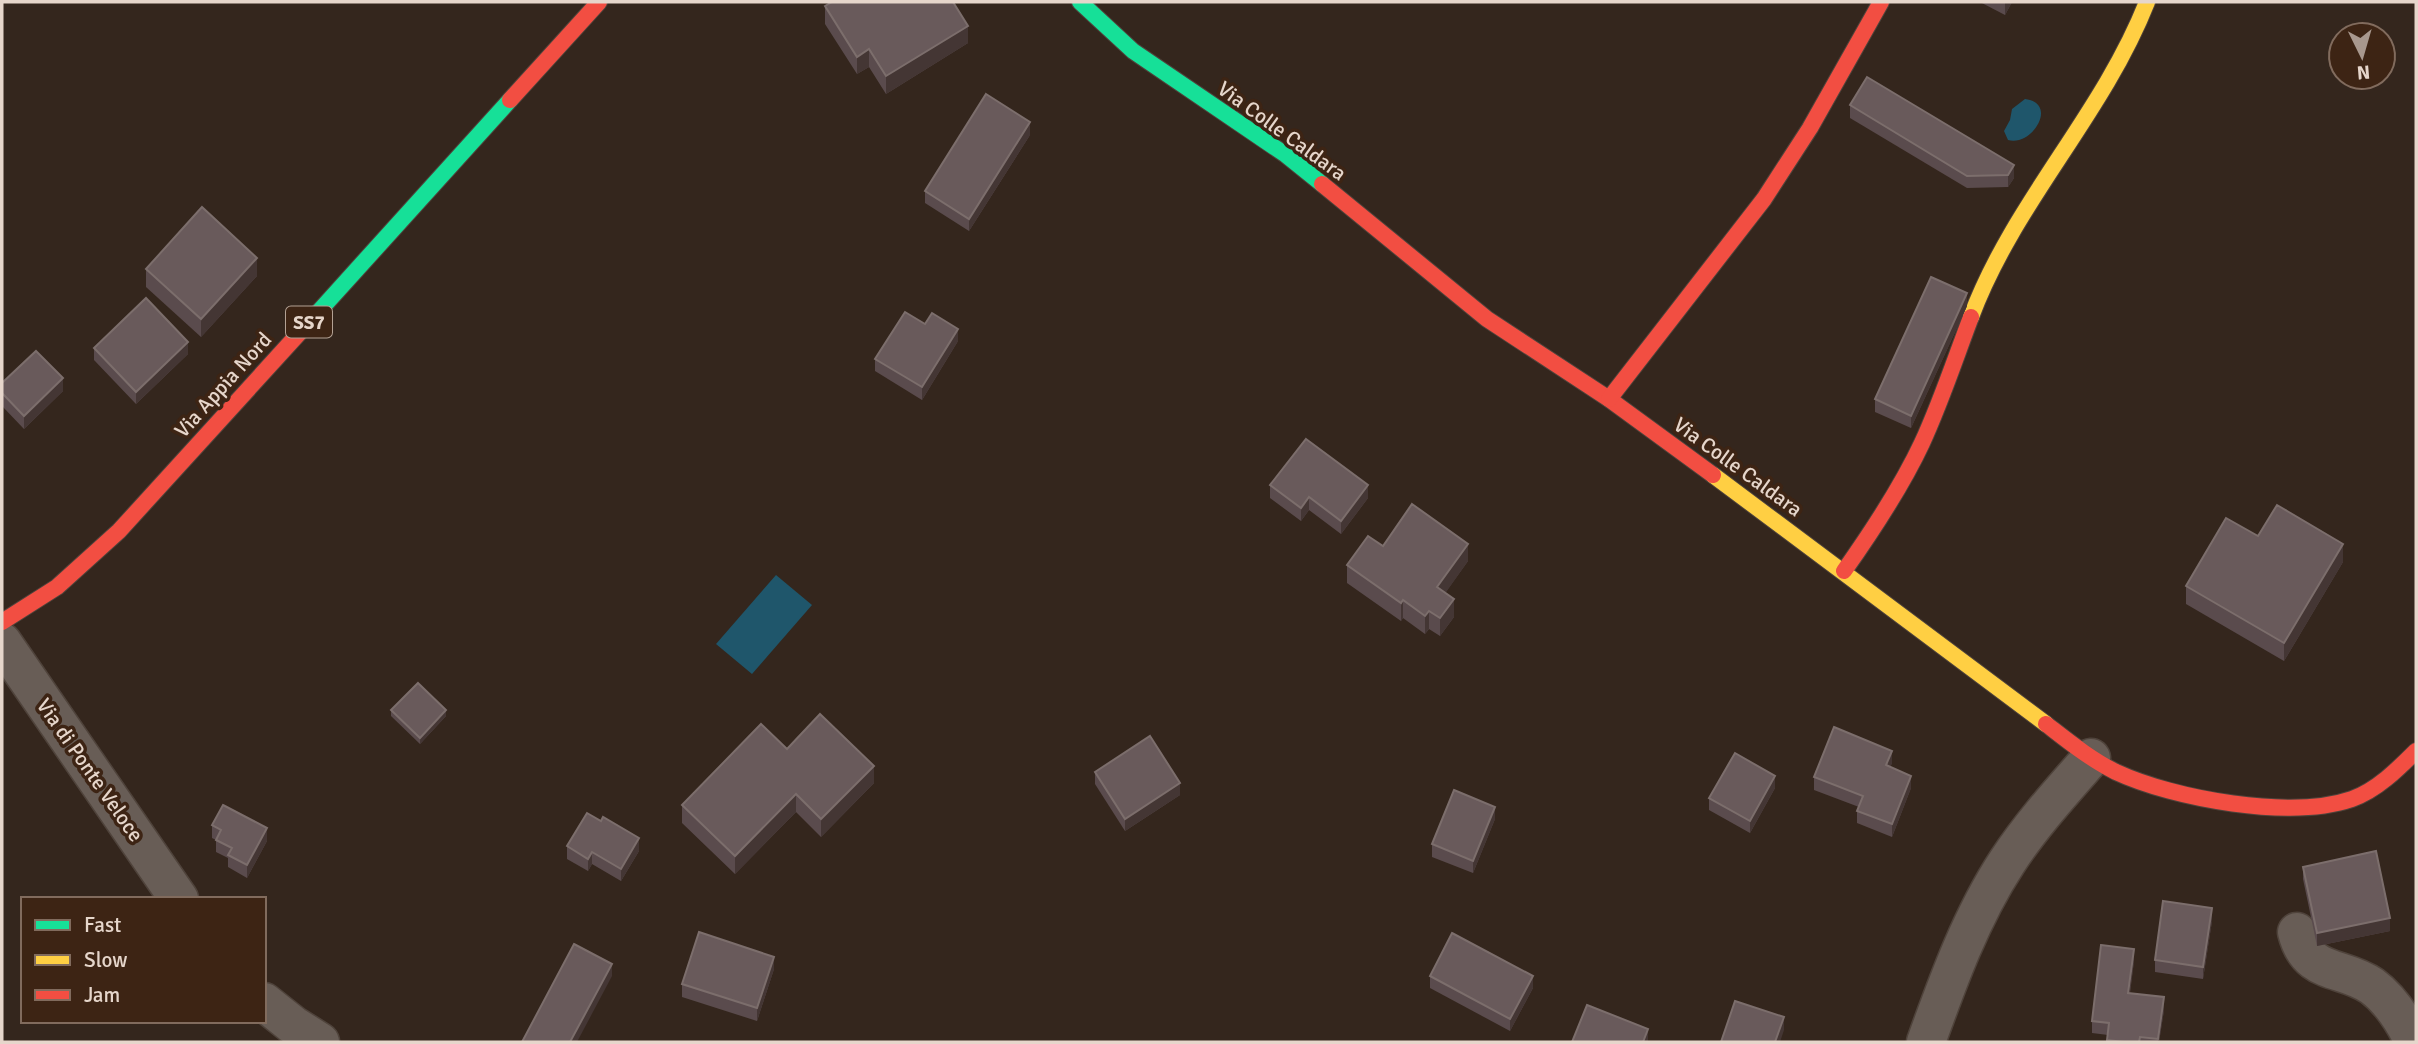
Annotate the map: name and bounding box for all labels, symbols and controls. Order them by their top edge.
north arrow [2327,21,2397,91]
text: N [2356,59,2371,84]
street label: Via Colle Caldara [1213,76,1351,186]
road number: SS7 [286,306,332,338]
street label: Via Appia Nord [169,327,277,443]
street label: Via Colle Caldara [1669,412,1807,522]
street label: Via di Ponte Veloce [31,693,149,847]
legend [21,897,266,1023]
text: Fast [84,912,121,938]
text: Slow [84,947,128,973]
text: Jam [84,982,120,1008]

